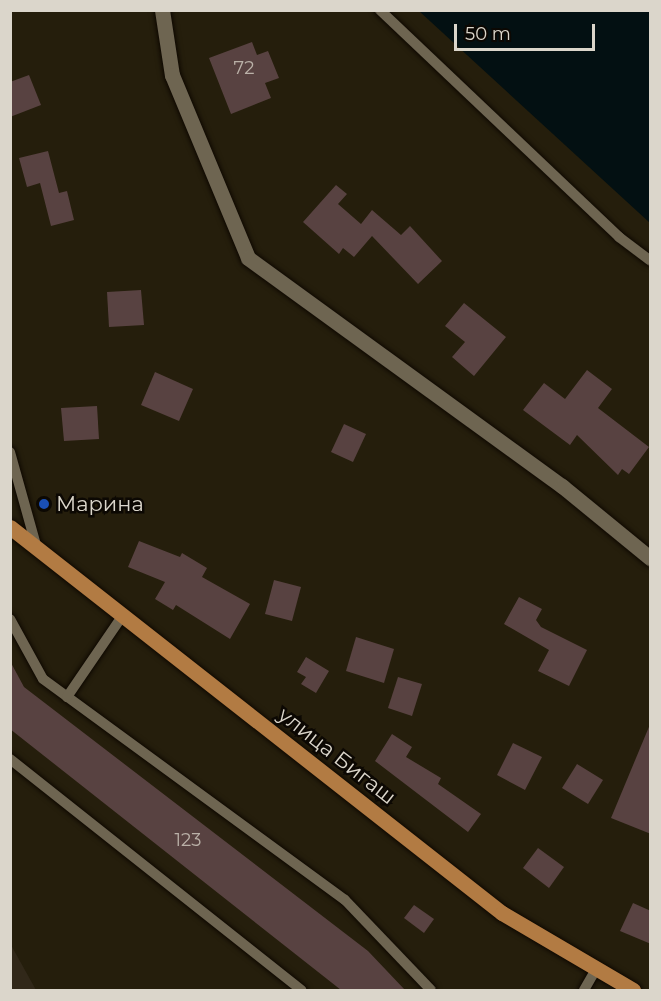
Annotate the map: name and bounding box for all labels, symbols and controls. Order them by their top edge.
scale bar [457,12,598,50]
text: 50 m [465,23,511,45]
house number: 72 [234,57,254,79]
place label: Марина [56,491,144,517]
marker: Марина [37,497,51,511]
street label: улица Бигаш [273,702,401,810]
house number: 123 [175,829,201,851]

